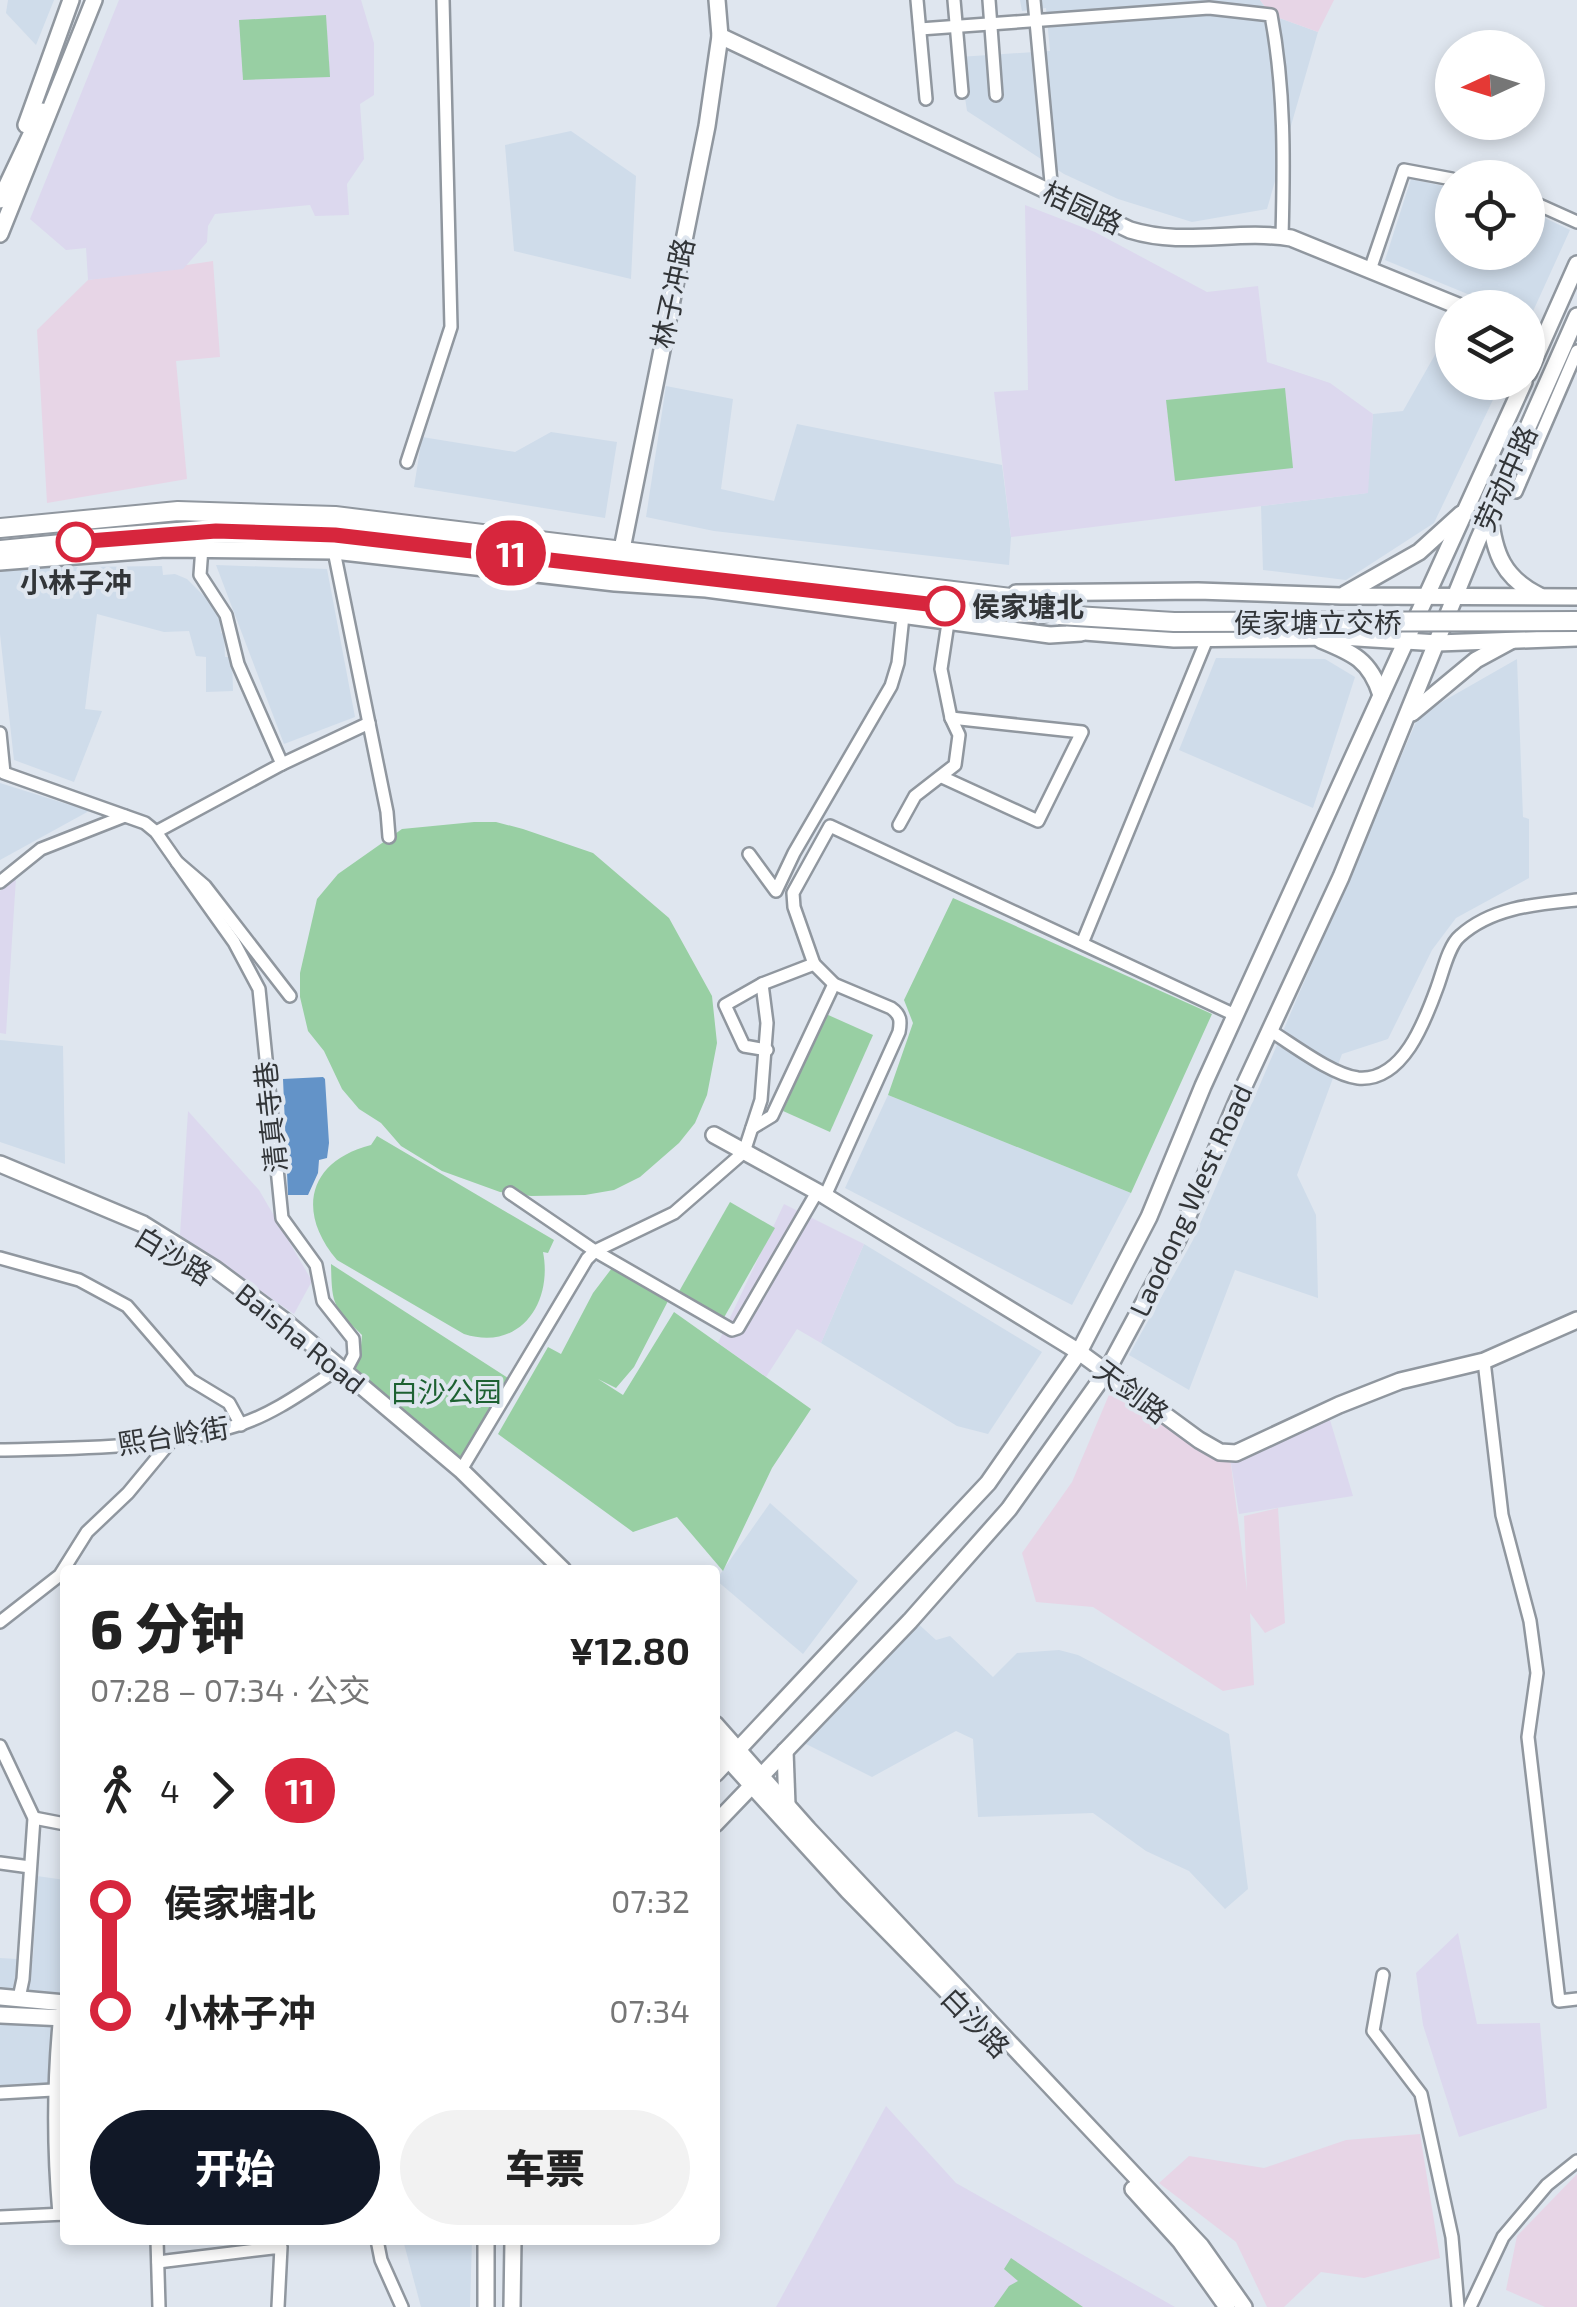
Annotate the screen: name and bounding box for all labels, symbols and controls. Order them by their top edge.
north arrow [1435,30,1545,140]
map controls [1435,30,1545,400]
button: locate [1435,160,1545,270]
street label: 桔园路 [1038,174,1128,240]
street label: 林子冲路 [644,235,700,351]
button: layers [1435,290,1545,400]
street label: 劳动中路 [1467,420,1543,536]
line badge: 11 [466,520,556,586]
marker: 小林子冲 [57,523,95,561]
text: 11 [496,532,526,574]
place label: 小林子冲 [20,565,132,599]
marker: 侯家塘北 [926,587,964,625]
place label: 侯家塘北 [972,589,1084,623]
street label: 侯家塘立交桥 [1234,605,1402,639]
street label: 清真寺巷 [247,1060,293,1174]
street label: Laodong West Road [1121,1079,1259,1321]
street label: 白沙路 [129,1219,219,1291]
street label: Baisha Road [230,1276,372,1400]
street label: 天剑路 [1088,1352,1176,1430]
park label: 白沙公园 [390,1374,502,1408]
street label: 熙台岭街 [115,1409,231,1461]
text: 6 分钟 [90,1594,245,1660]
text: ¥12.80 [569,1627,690,1673]
text: 07:28 – 07:34 · 公交 [90,1670,370,1708]
icon: walk [90,1763,145,1818]
icon: forward [195,1763,250,1818]
text: 11 [285,1769,315,1811]
text: 4 [160,1771,180,1809]
text: 侯家塘北 [164,1879,316,1925]
text: 07:32 [611,1881,690,1919]
street label: 白沙路 [935,1980,1017,2064]
text: 小林子冲 [164,1989,316,2035]
text: 07:34 [609,1991,690,2029]
button: 开始 [90,2110,380,2225]
button: 车票 [400,2110,690,2225]

